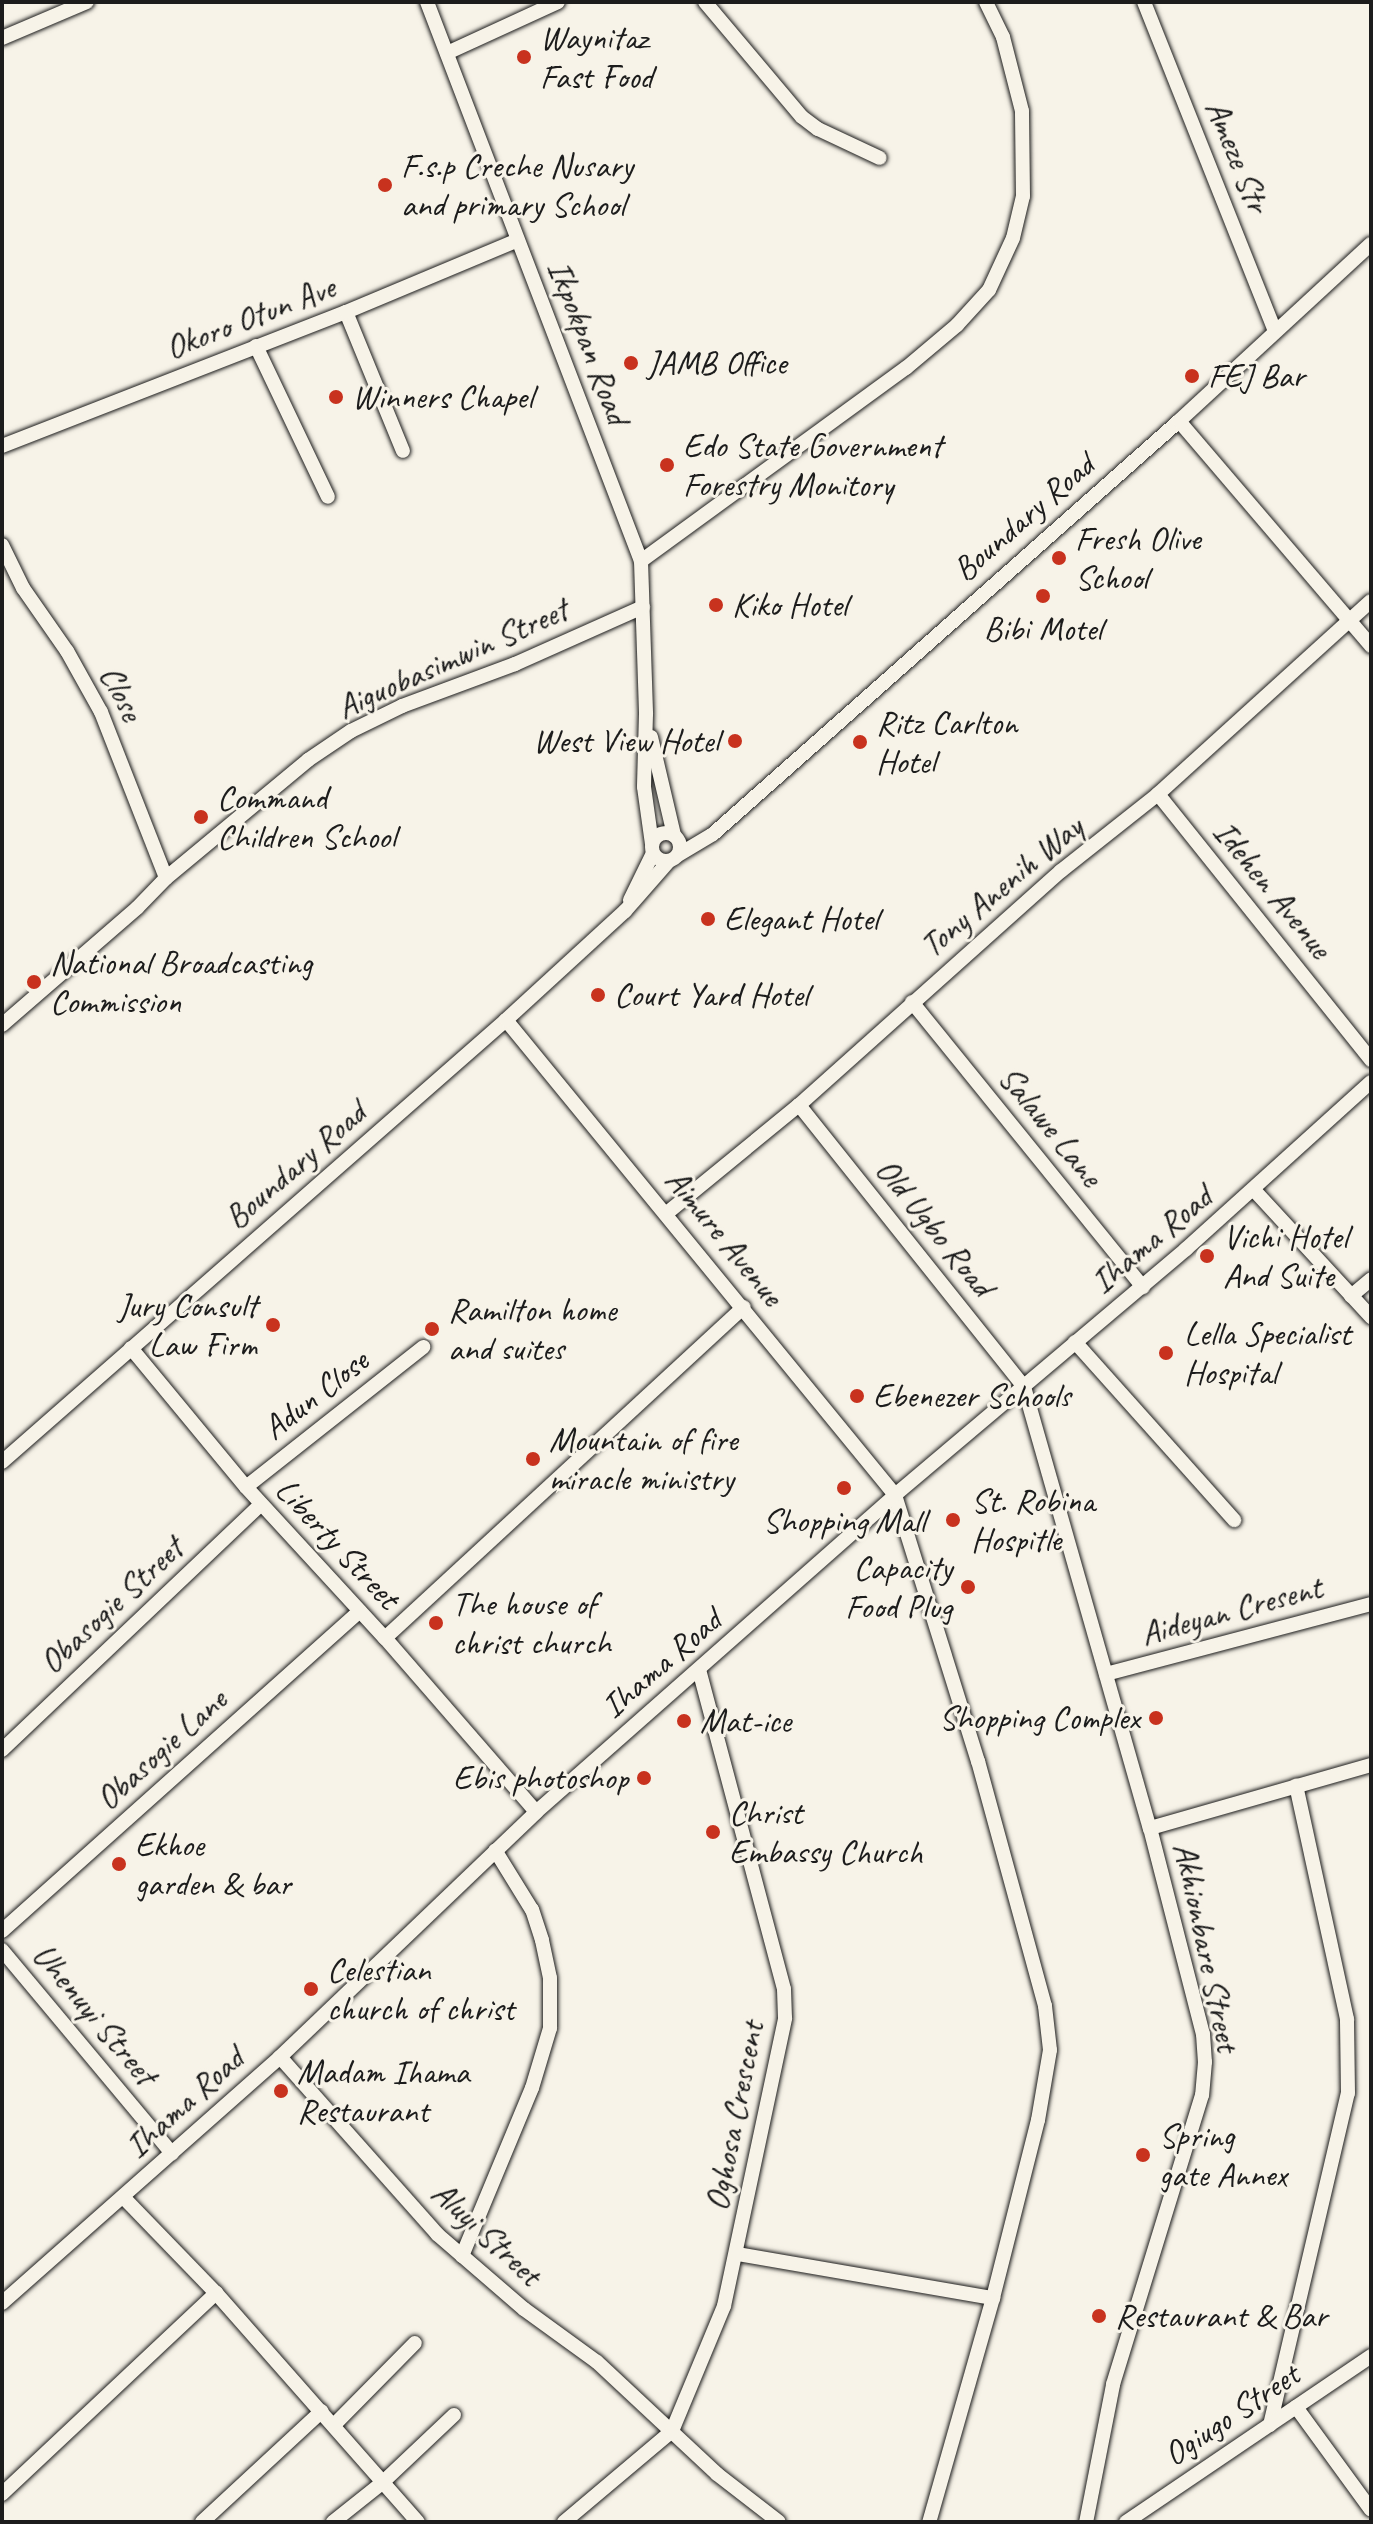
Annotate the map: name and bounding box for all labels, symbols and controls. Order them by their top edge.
place label: Waynitaz Fast Food [540,17,652,96]
marker: Waynitaz Fast Food [515,48,533,66]
street label: Ameze Str [1197,94,1279,218]
place label: F.s.p Creche Nusary and primary School [401,145,631,224]
marker: F.s.p Creche Nusary and primary School [376,176,394,194]
street label: Ikpokpan Road [539,255,639,429]
street label: Okoro Otun Ave [159,266,341,368]
place label: JAMB Office [647,343,786,383]
marker: JAMB Office [622,354,640,372]
place label: FEJ Bar [1208,356,1305,396]
marker: FEJ Bar [1183,367,1201,385]
place label: Winners Chapel [352,377,534,417]
marker: Winners Chapel [327,388,345,406]
place label: Edo State Government Forestry Monitory [683,425,944,504]
street label: Boundary Road [944,445,1102,589]
marker: Edo State Government Forestry Monitory [658,456,676,474]
place label: Fresh Olive School [1075,518,1201,598]
marker: Fresh Olive School [1050,549,1068,567]
place label: Kiko Hotel [732,585,847,625]
marker: Bibi Motel [1034,587,1052,605]
street label: Aiguobasimwin Street [330,589,574,727]
marker: Kiko Hotel [707,596,725,614]
place label: Bibi Motel [984,609,1102,649]
street label: Close [91,659,153,727]
place label: Ritz Carlton Hotel [876,702,1018,782]
place label: West View Hotel [533,721,719,761]
marker: West View Hotel [726,732,744,750]
marker: Ritz Carlton Hotel [851,733,869,751]
place label: Command Children School [217,777,394,856]
street label: Tony Anenih Way [912,807,1090,965]
marker: Command Children School [192,808,210,826]
street label: Idehen Avenue [1205,812,1341,966]
place label: Elegant Hotel [724,899,878,939]
marker: Elegant Hotel [699,910,717,928]
place label: National Broadcasting Commission [50,942,311,1022]
marker: National Broadcasting Commission [25,973,43,991]
place label: Court Yard Hotel [614,975,809,1015]
marker: Court Yard Hotel [589,986,607,1004]
street label: Salawe Lane [990,1058,1112,1194]
street label: Boundary Road [216,1093,374,1237]
street label: Old Ugbo Road [867,1150,1003,1304]
street label: Aimure Avenue [657,1160,793,1314]
street label: Ihama Road [1082,1177,1220,1301]
place label: Vichi Hotel And Suite [1223,1216,1347,1296]
marker: Vichi Hotel And Suite [1198,1247,1216,1265]
place label: Jury Consult Law Firm [118,1285,257,1364]
place label: Ramilton home and suites [448,1289,618,1368]
place label: Lella Specialist Hospital [1184,1313,1351,1392]
marker: Jury Consult Law Firm [264,1316,282,1334]
marker: Ramilton home and suites [423,1320,441,1338]
street label: Adun Close [254,1340,376,1448]
marker: Lella Specialist Hospital [1155,1342,1177,1364]
place label: Ebenezer Schools [873,1376,1070,1416]
marker: Ebenezer Schools [848,1387,866,1405]
place label: Mountain of fire miracle ministry [549,1419,737,1498]
marker: Mountain of fire miracle ministry [524,1450,542,1468]
street label: Liberty Street [267,1469,409,1617]
marker: Shopping Mall [835,1479,853,1497]
place label: St. Robina Hospitle [971,1480,1095,1560]
place label: Shopping Mall [762,1501,926,1541]
marker: St. Robina Hospitle [942,1509,964,1531]
street label: Obasogie Street [31,1528,191,1682]
place label: Capacity Food Plug [845,1547,952,1626]
street label: Aideyan Cresent [1136,1566,1326,1654]
marker: Capacity Food Plug [959,1578,977,1596]
place label: The house of christ church [452,1583,609,1662]
street label: Ihama Road [593,1600,729,1726]
marker: The house of christ church [427,1614,445,1632]
street label: Obasogie Lane [87,1679,235,1819]
place label: Shopping Complex [939,1698,1140,1738]
place label: Mat-ice [700,1701,791,1741]
marker: Shopping Complex [1147,1709,1165,1727]
marker: Mat-ice [675,1712,693,1730]
place label: Ebis photoshop [454,1758,628,1798]
marker: Ebis photoshop [635,1769,653,1787]
place label: Christ Embassy Church [729,1792,924,1872]
marker: Christ Embassy Church [704,1823,722,1841]
place label: Ekhoe garden & bar [135,1824,291,1904]
street label: Akhionbare Street [1165,1839,1249,2055]
marker: Ekhoe garden & bar [110,1855,128,1873]
street label: Uhenuyi Street [24,1935,166,2093]
place label: Celestian church of christ [327,1949,514,2028]
marker: Celestian church of christ [302,1980,320,1998]
street label: Oghosa Crescent [696,2018,772,2214]
street label: Ihama Road [117,2038,251,2166]
place label: Madam Ihama Restaurant [297,2051,472,2130]
marker: Madam Ihama Restaurant [272,2082,290,2100]
place label: Spring gate Annex [1159,2115,1286,2194]
marker: Spring gate Annex [1134,2146,1152,2164]
street label: Aluyi Street [423,2172,551,2294]
place label: Restaurant & Bar [1115,2296,1327,2336]
marker: Restaurant & Bar [1090,2307,1108,2325]
street label: Ogiugo Street [1155,2354,1307,2474]

